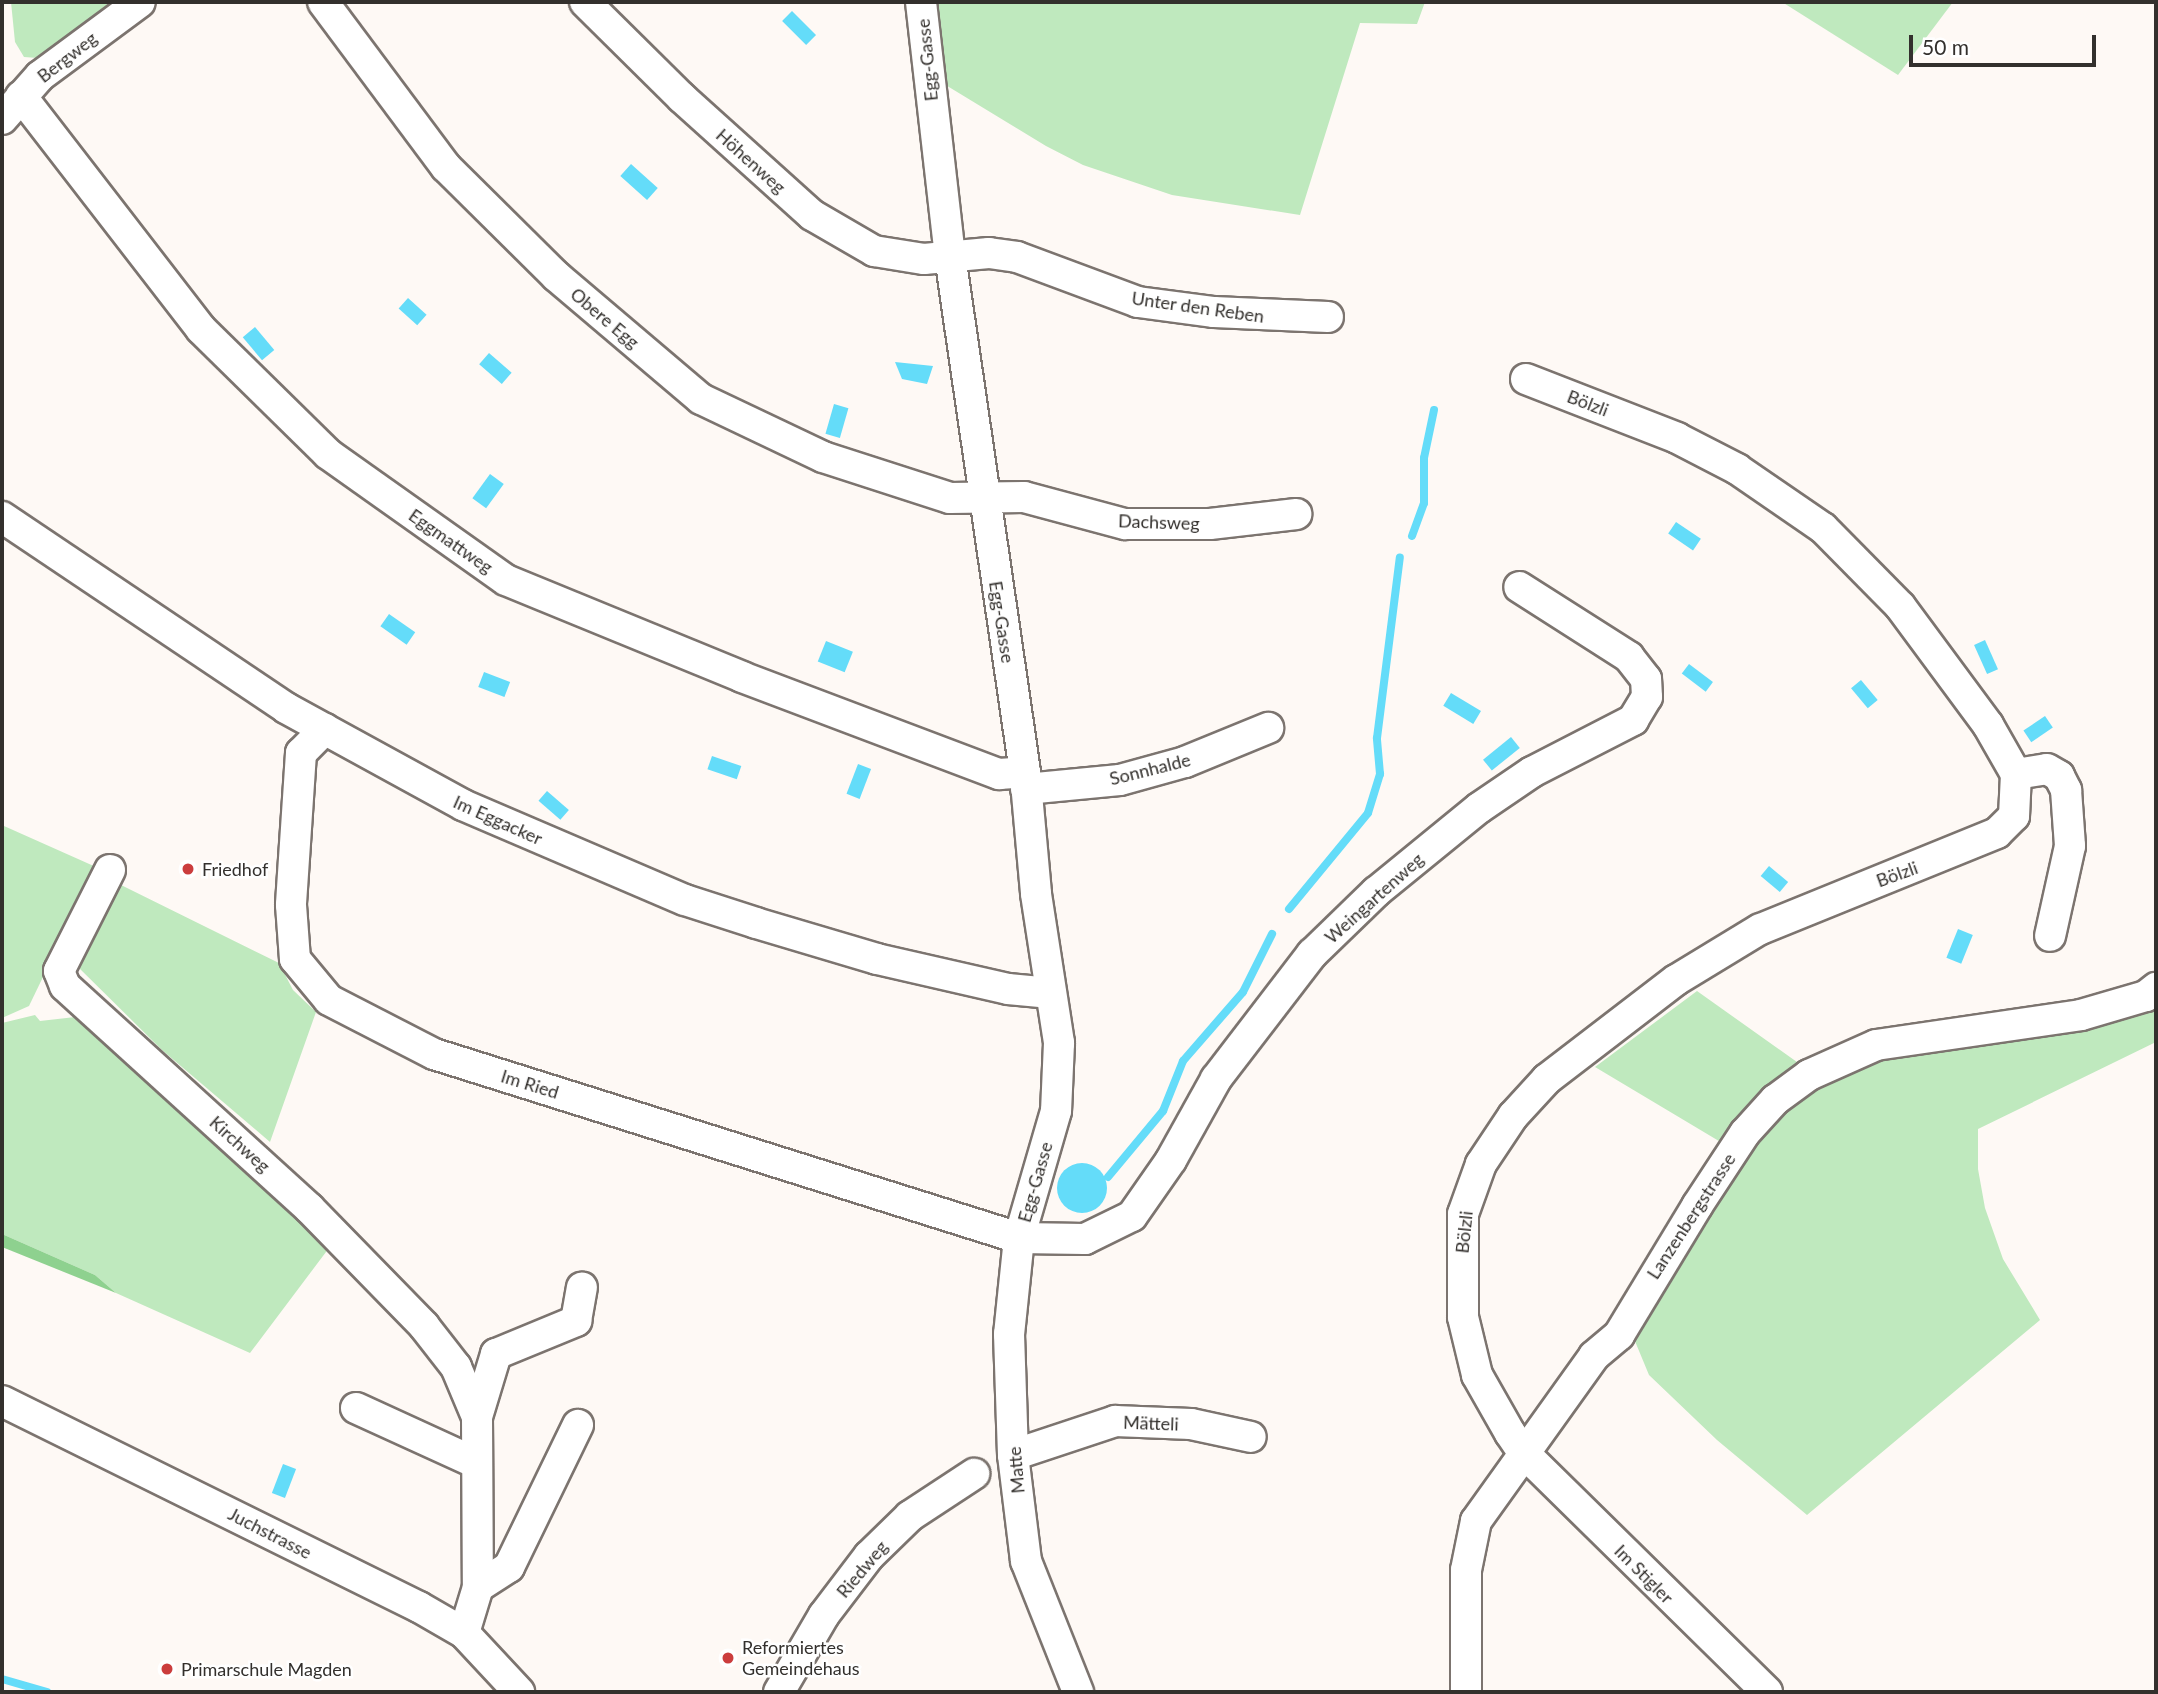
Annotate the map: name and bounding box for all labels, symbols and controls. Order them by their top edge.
street label: Egg-Gasse [912,18,942,102]
scale bar [1913,21,2100,65]
street label: Bergweg [33,27,101,87]
text: 50 m [1922,34,1969,59]
street label: Höhenweg [712,124,790,198]
street label: Obere Egg [566,283,644,353]
street label: Unter den Reben [1130,287,1266,327]
street label: Bölzli [1564,385,1612,421]
street label: Eggmattweg [405,504,497,578]
street label: Dachsweg [1118,510,1200,534]
street label: Egg-Gasse [985,580,1019,664]
street label: Sonnhalde [1107,749,1193,789]
street label: Im Eggacker [450,791,546,849]
street label: Weingartenweg [1320,848,1428,948]
street label: Bölzli [1873,857,1921,891]
place label: Friedhof [202,858,268,880]
marker: Friedhof [180,861,196,877]
street label: Im Ried [498,1065,562,1103]
street label: Kirchweg [205,1111,275,1177]
street label: Egg-Gasse [1013,1139,1057,1225]
street label: Lanzenbergstrasse [1642,1149,1740,1283]
street label: Bölzli [1451,1210,1477,1254]
street label: Mätteli [1123,1411,1179,1435]
street label: Matte [1003,1446,1029,1494]
street label: Juchstrasse [225,1503,315,1563]
street label: Riedweg [832,1536,892,1602]
street label: Im Stigler [1610,1540,1678,1608]
place label: Reformiertes Gemeindehaus [742,1637,860,1680]
marker: Reformiertes Gemeindehaus [720,1650,736,1666]
place label: Primarschule Magden [181,1658,352,1680]
marker: Primarschule Magden [159,1661,175,1677]

